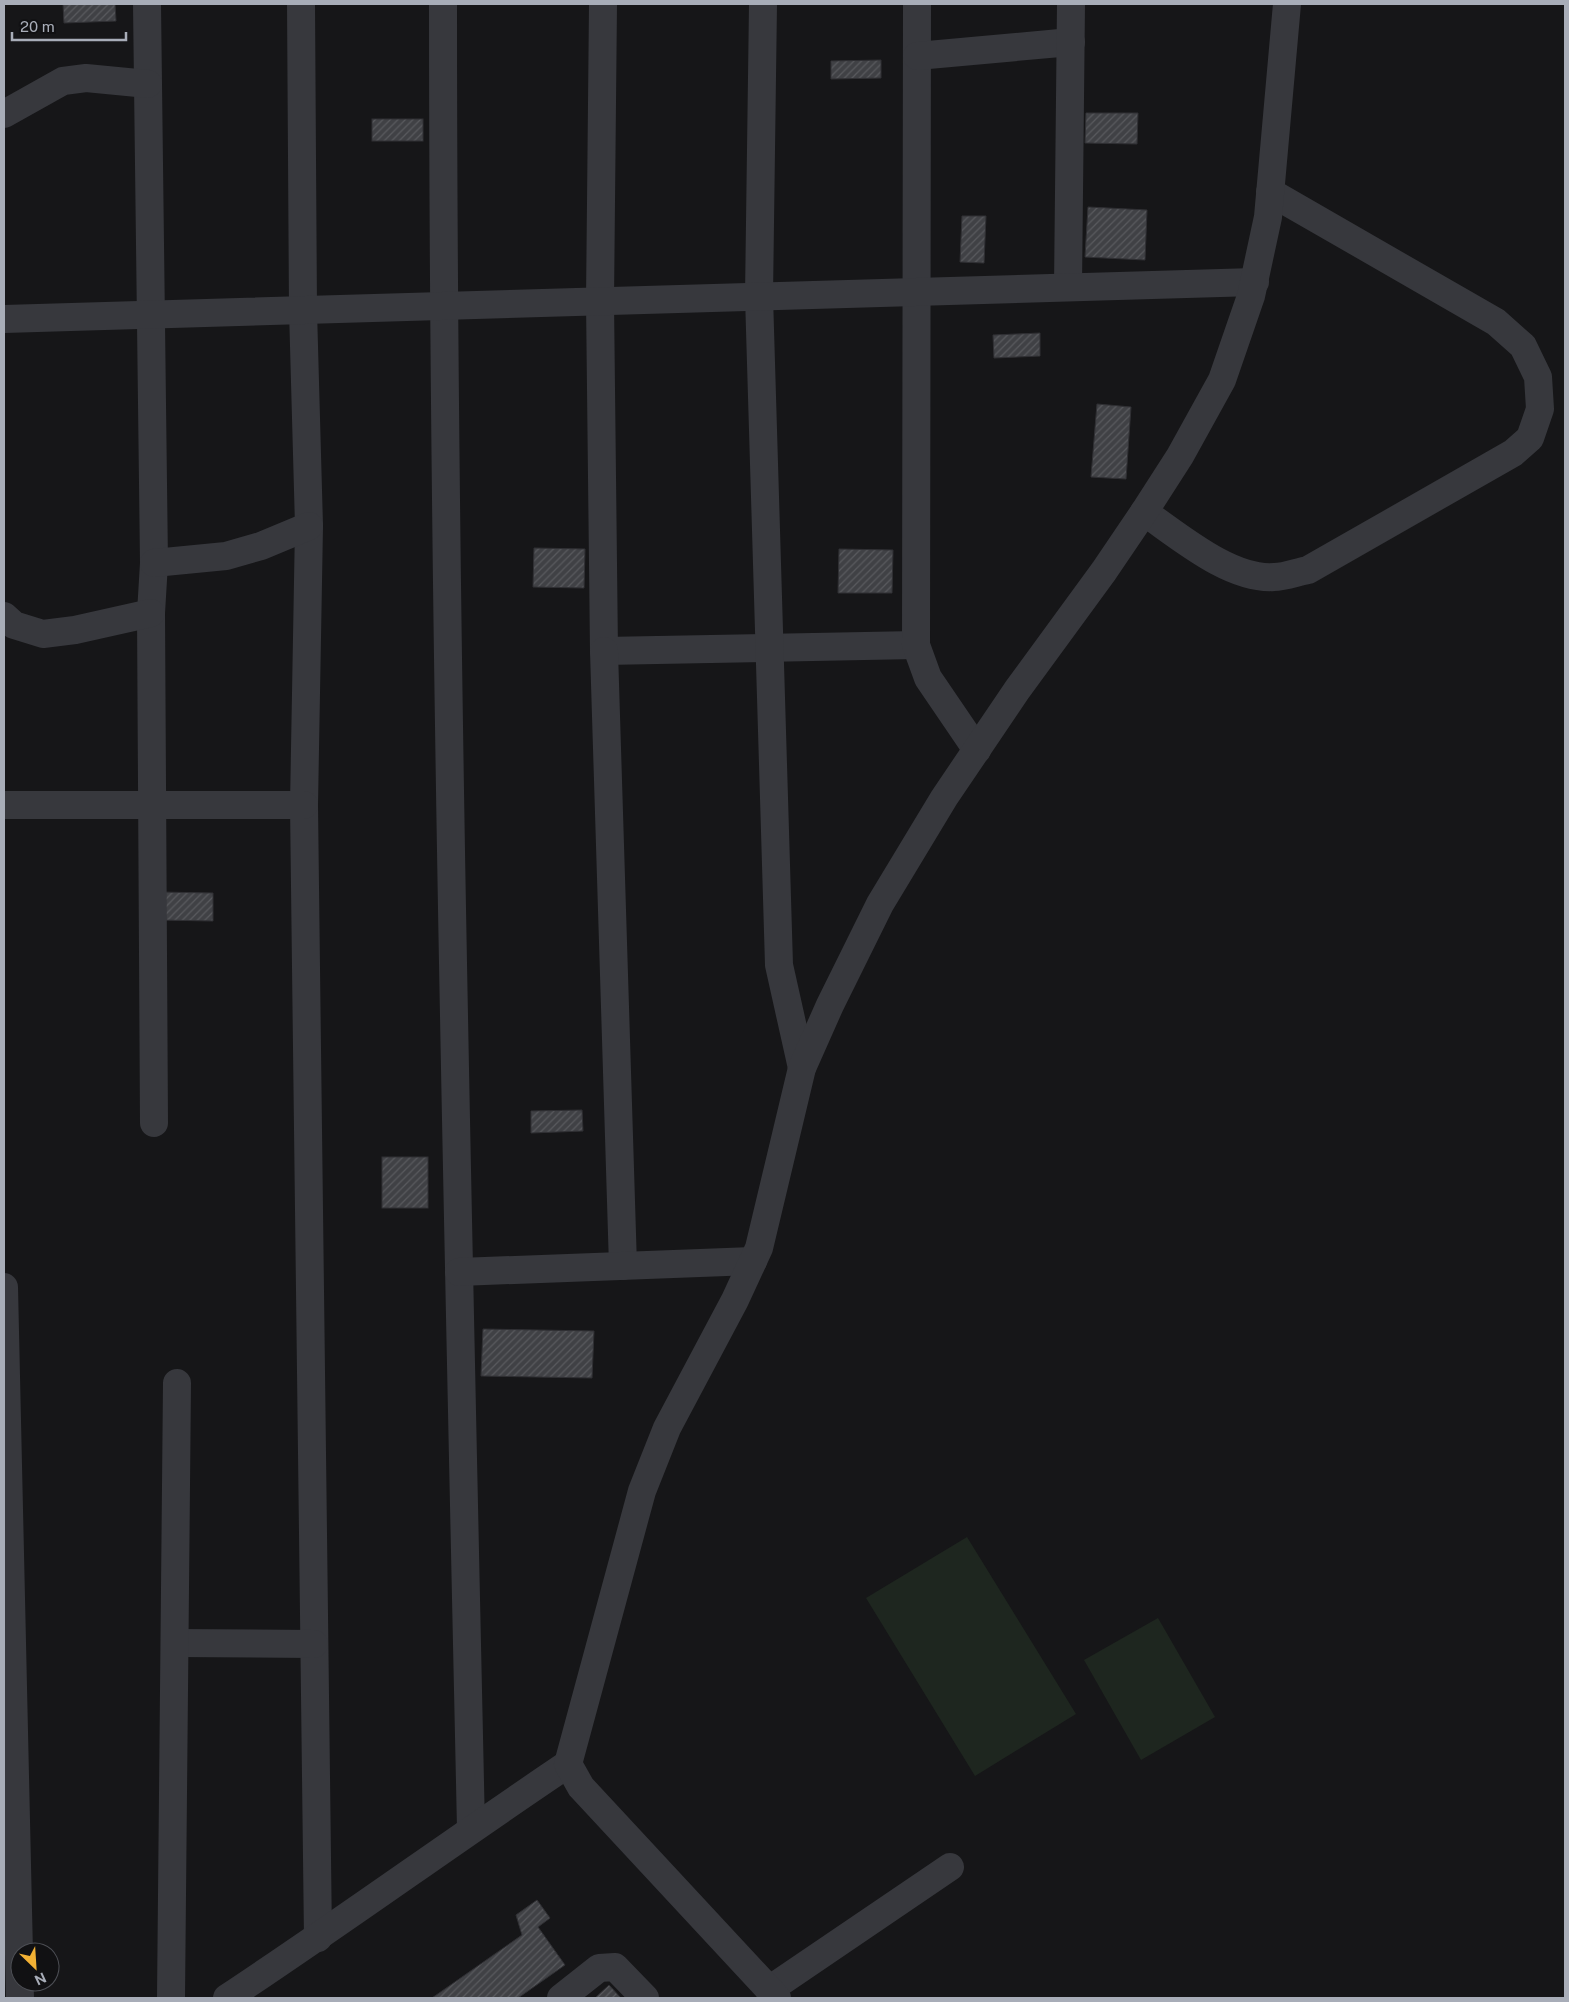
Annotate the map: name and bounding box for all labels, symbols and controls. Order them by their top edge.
scale bar [12,10,126,42]
text: 20 m [20,18,55,35]
north arrow [10,1942,60,1992]
text: N [32,1969,49,1988]

